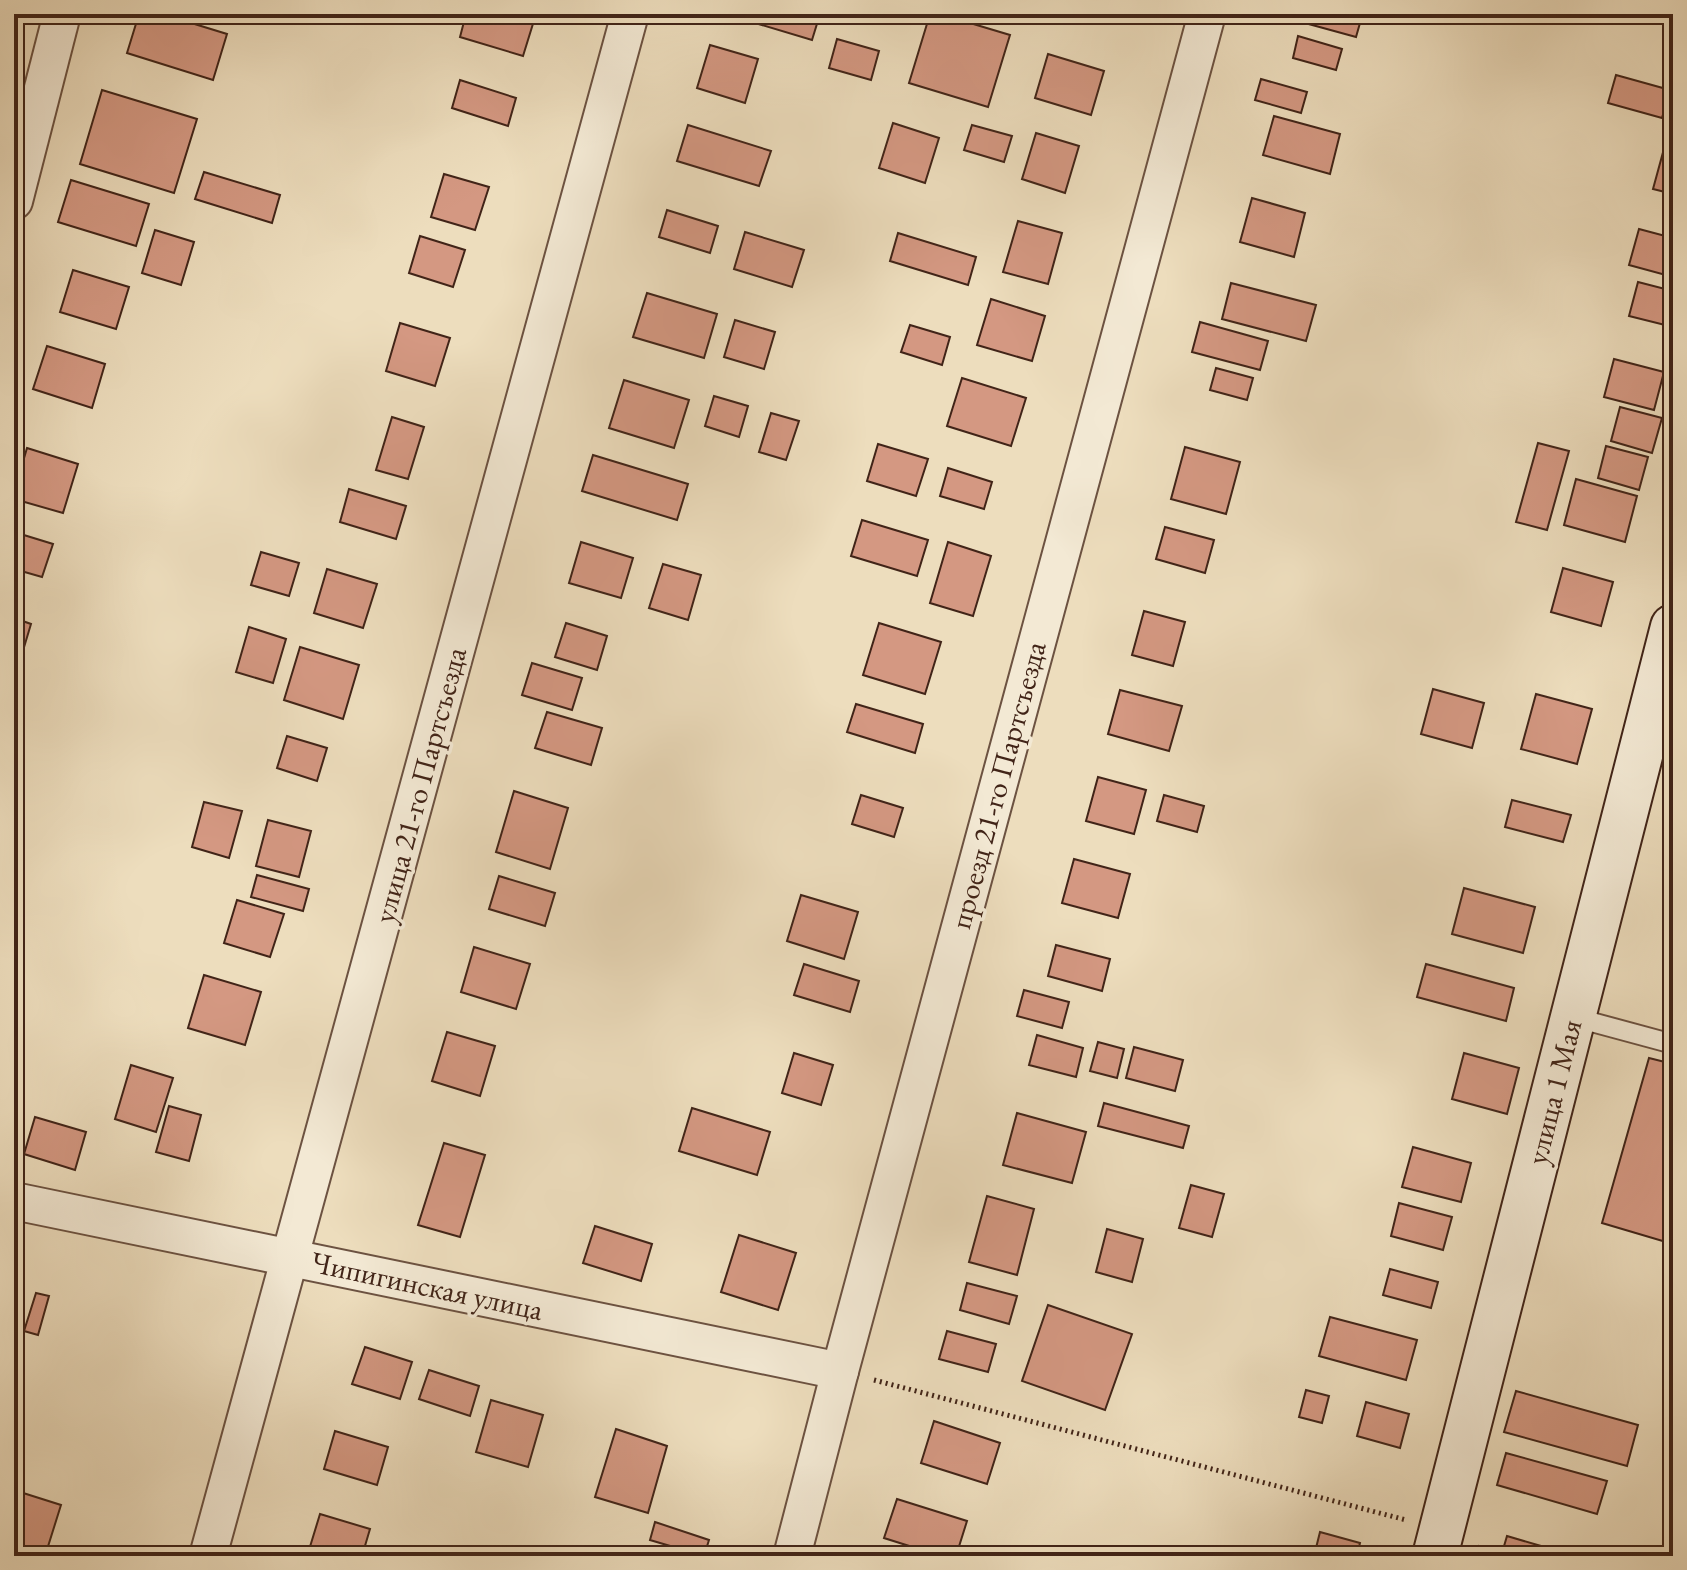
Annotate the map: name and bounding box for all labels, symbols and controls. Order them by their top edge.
street label: проезд 21-го Партсъезда [940,637,1055,933]
street label: улица 21-го Партсъезда [364,643,475,927]
street label: улица 1 Мая [1517,1015,1590,1169]
street label: Чипигинская улица [307,1242,547,1329]

